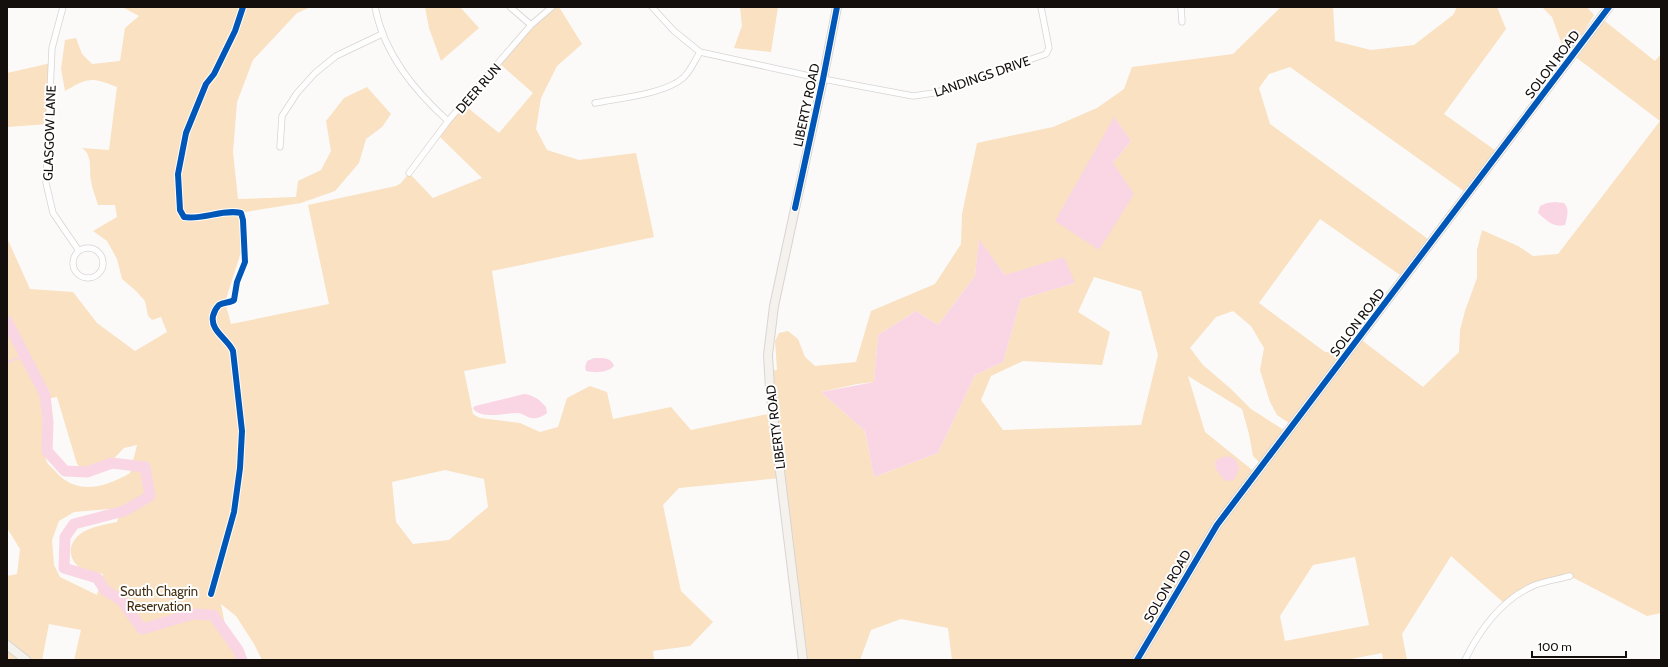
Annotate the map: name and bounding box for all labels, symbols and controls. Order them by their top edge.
street label: SOLON ROAD [1521,27,1583,101]
street label: LANDINGS DRIVE [932,52,1032,100]
street label: DEER RUN [452,60,504,116]
street label: LIBERTY ROAD [789,62,823,148]
street label: GLASGOW LANE [39,85,59,181]
street label: SOLON ROAD [1326,285,1388,359]
street label: LIBERTY ROAD [762,384,788,470]
street label: SOLON ROAD [1140,547,1194,625]
park label: South Chagrin Reservation [120,583,198,614]
scale bar [1532,633,1626,659]
text: 100 m [1538,639,1572,654]

